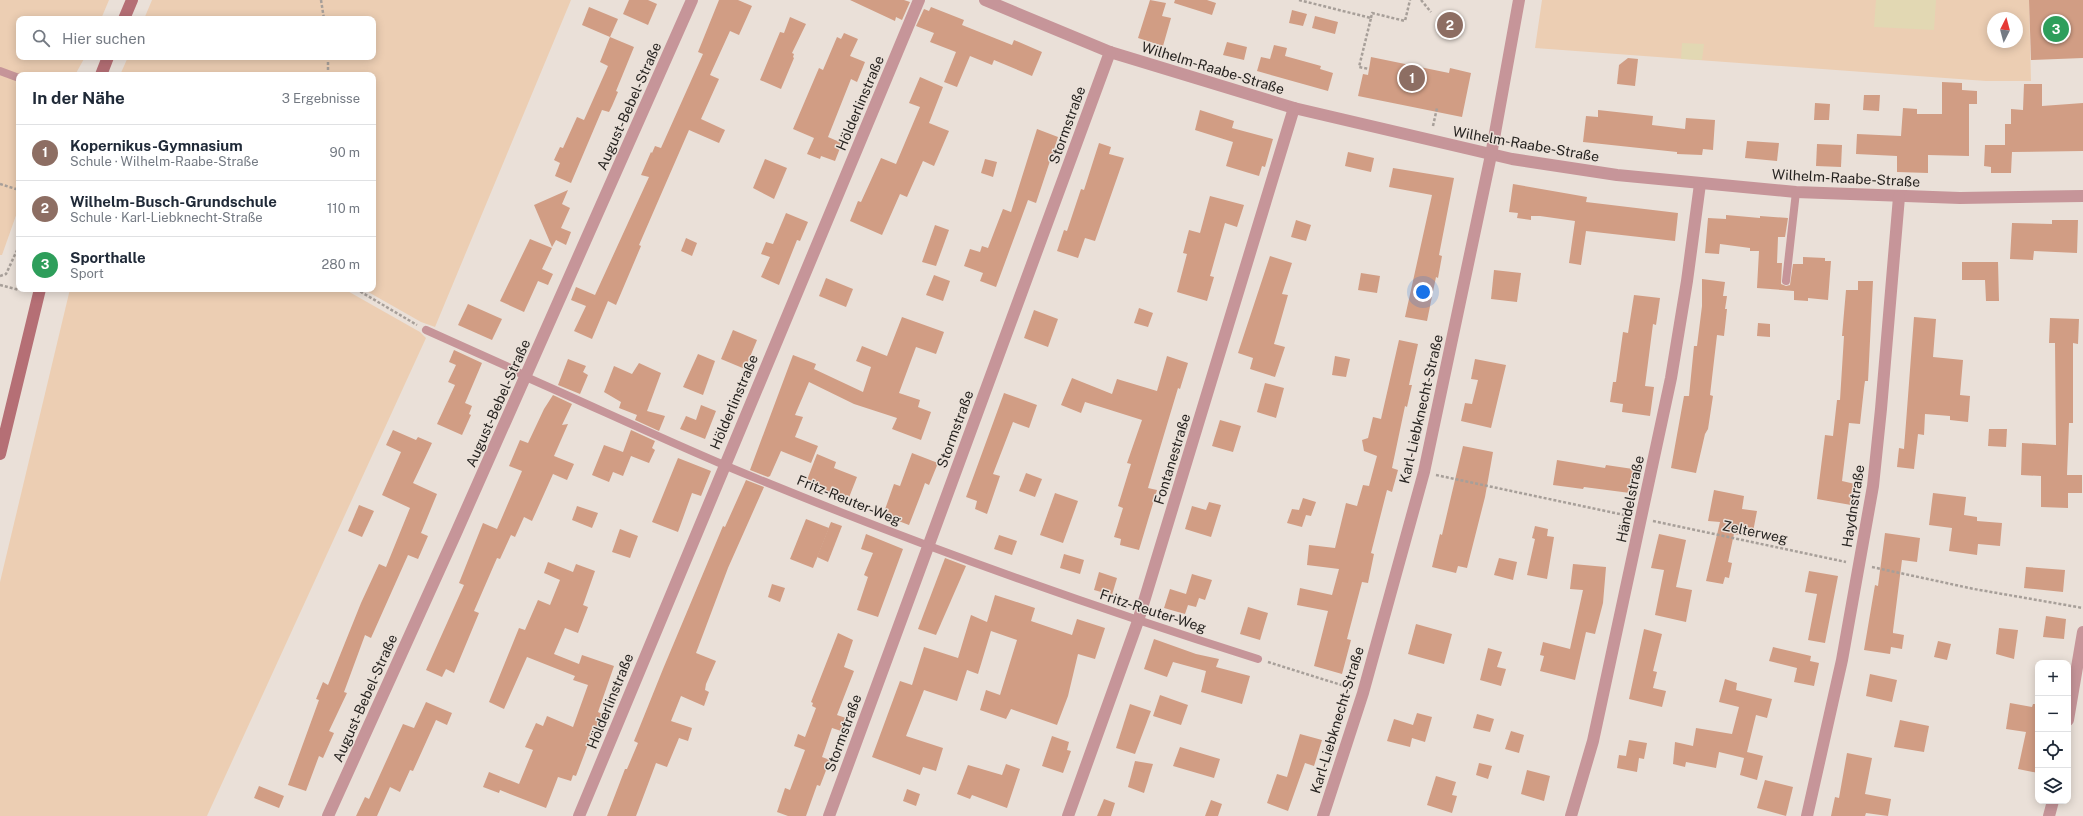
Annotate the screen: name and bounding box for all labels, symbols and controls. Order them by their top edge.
pin: 2 [1437,10,1463,40]
north arrow [1987,12,2023,48]
pin: 3 [2043,14,2069,44]
search box [16,16,376,60]
icon: search [30,27,52,49]
text: Hier suchen [62,30,145,47]
street label: Wilhelm-Raabe-Straße [1140,39,1286,97]
street label: August-Bebel-Straße [594,40,664,172]
street label: Hölderlinstraße [833,53,887,153]
pin: 1 [1399,63,1425,93]
street label: Stormstraße [1046,84,1088,166]
text: In der Nähe [32,88,125,108]
text: 3 Ergebnisse [282,91,360,106]
street label: Wilhelm-Raabe-Straße [1451,123,1601,165]
text: Kopernikus-Gymnasium [70,137,243,154]
text: 1 [42,145,48,160]
text: 90 m [330,145,360,160]
text: Schule · Wilhelm-Raabe-Straße [70,154,259,169]
street label: Wilhelm-Raabe-Straße [1771,166,1921,190]
text: Wilhelm-Busch-Grundschule [70,193,277,210]
text: 2 [41,201,49,216]
text: 110 m [327,201,360,216]
text: Schule · Karl-Liebknecht-Straße [70,210,263,225]
text: Sporthalle [70,249,146,266]
text: 3 [41,257,49,272]
text: 280 m [322,257,360,272]
text: Sport [70,266,104,281]
your location [1413,282,1433,302]
street label: Karl-Liebknecht-Straße [1396,333,1446,485]
street label: August-Bebel-Straße [463,337,533,469]
street label: Hölderlinstraße [707,352,761,452]
street label: Stormstraße [934,388,976,470]
street label: Fontanestraße [1151,411,1193,506]
street label: Händelstraße [1613,454,1647,544]
street label: Haydnstraße [1839,463,1867,548]
street label: Fritz-Reuter-Weg [795,472,904,528]
street label: Zelterweg [1721,517,1789,547]
street label: Fritz-Reuter-Weg [1098,586,1209,636]
street label: August-Bebel-Straße [330,632,400,764]
street label: Karl-Liebknecht-Straße [1307,645,1367,795]
street label: Hölderlinstraße [584,651,636,751]
map controls [2035,660,2071,804]
button: + [2035,660,2071,696]
street label: Stormstraße [822,692,864,774]
button: − [2035,696,2071,732]
button: locate [2035,732,2071,768]
button: layers [2035,768,2071,804]

